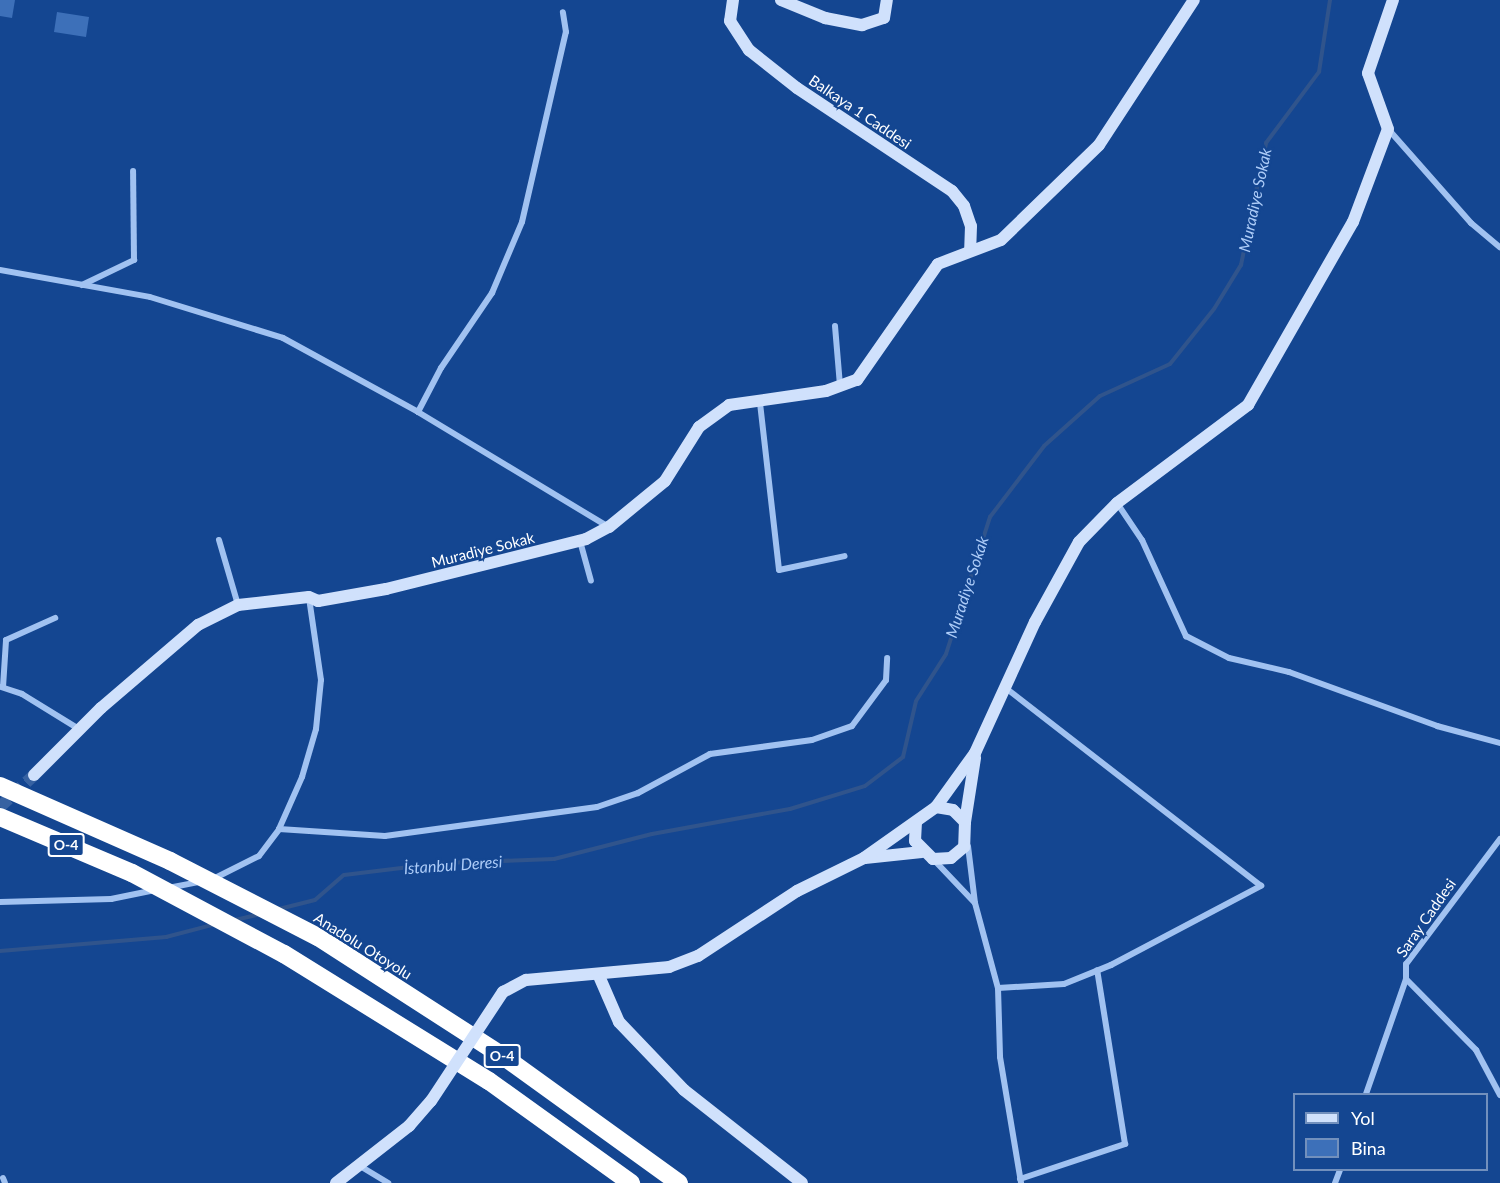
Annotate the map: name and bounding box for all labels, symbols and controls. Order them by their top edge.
street label: Balkaya 1 Caddesi [806,71,914,153]
water label: Muradiye Sokak [1235,146,1275,254]
street label: Muradiye Sokak [430,529,536,571]
water label: Muradiye Sokak [942,534,992,640]
road number: O-4 [46,834,86,856]
water label: İstanbul Deresi [403,852,503,878]
street label: Saray Caddesi [1392,875,1460,961]
street label: Anadolu Otoyolu [311,909,415,983]
road number: O-4 [482,1045,522,1067]
legend [1293,1093,1488,1171]
text: Yol [1351,1107,1375,1129]
text: Bina [1351,1137,1386,1159]

